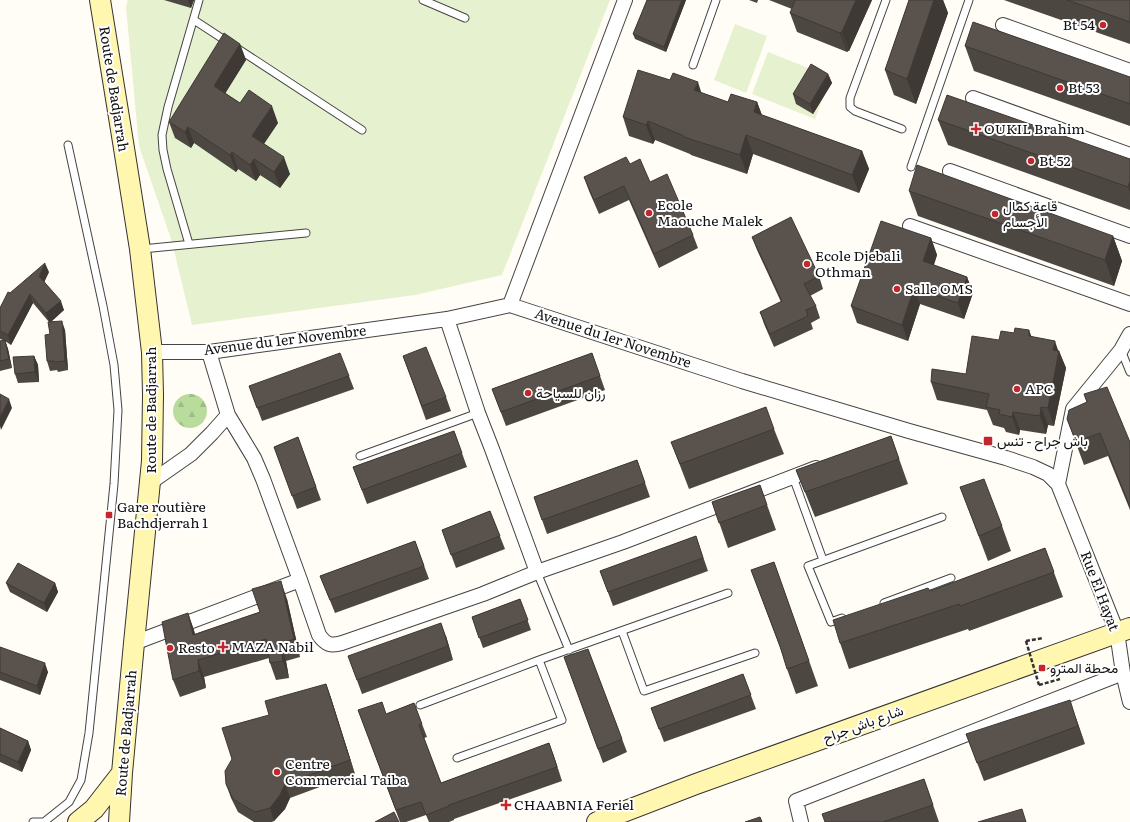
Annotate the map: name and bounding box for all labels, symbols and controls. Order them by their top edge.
place label: Bt 54 [1063,14,1095,34]
marker: Bt 54 [1098,20,1108,30]
street label: Route de Badjarrah [95,25,135,153]
place label: Bt 53 [1068,77,1100,97]
marker: Bt 53 [1055,83,1065,93]
place label: OUKIL Brahim [984,118,1085,138]
marker: OUKIL Brahim [971,124,981,134]
place label: Bt 52 [1039,150,1071,170]
marker: Bt 52 [1026,156,1036,166]
place label: Ecole Maouche Malek [657,194,763,230]
place label: قاعة كمال الأجسام [1003,195,1057,231]
marker: Ecole Maouche Malek [644,208,654,218]
marker: قاعة كمال الأجسام [990,209,1000,219]
place label: Ecole Djebali Othman [815,245,901,281]
marker: Ecole Djebali Othman [802,259,812,269]
place label: Salle OMS [905,278,973,298]
marker: Salle OMS [892,284,902,294]
street label: Avenue du 1er Novembre [532,302,694,372]
street label: Avenue du 1er Novembre [202,319,367,359]
street label: Route de Badjarrah [140,347,160,473]
place label: APC [1025,378,1054,398]
place label: رزان للسياحة [536,382,606,402]
marker: APC [1012,384,1022,394]
marker: رزان للسياحة [523,388,533,398]
place label: باش جراح - تنس [997,430,1088,452]
marker: باش جراح - تنس [982,435,994,447]
place label: Gare routière Bachdjerrah 1 [117,496,208,532]
marker: Gare routière Bachdjerrah 1 [104,510,114,520]
street label: Rue El Hayat [1077,548,1125,634]
place label: MAZA Nabil [231,636,314,656]
place label: Resto [178,637,215,657]
marker: MAZA Nabil [218,642,228,652]
marker: Resto [165,643,175,653]
place label: محطة المترو [1050,657,1118,677]
marker: محطة المترو [1037,663,1047,673]
street label: Route de Badjarrah [110,669,140,797]
street label: شارع باش جراح [820,699,906,749]
place label: Centre Commercial Taiba [285,753,408,789]
marker: Centre Commercial Taiba [272,767,282,777]
place label: CHAABNIA Feriel [514,794,634,814]
marker: CHAABNIA Feriel [501,800,511,810]

